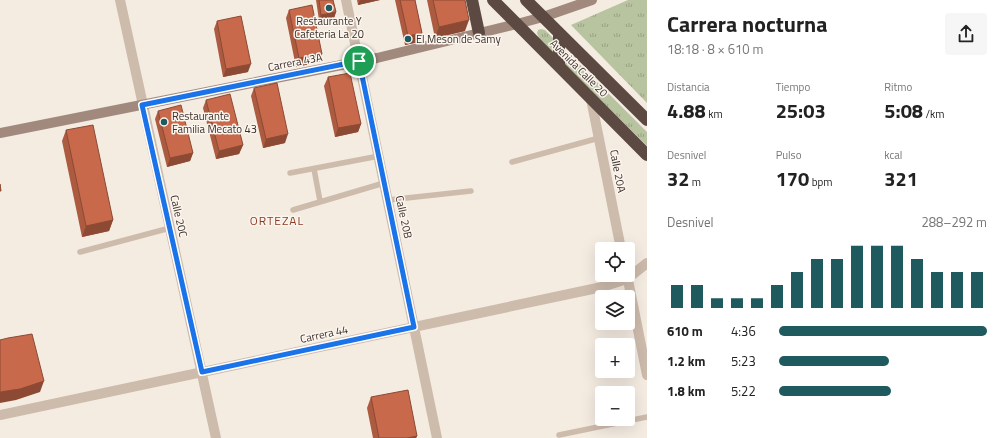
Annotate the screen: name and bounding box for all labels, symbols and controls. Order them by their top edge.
marker: Restaurante Y Cafeteria La 20 [324,3,334,13]
text: Carrera nocturna [667,7,828,41]
place label: Restaurante Y Cafeteria La 20 [294,13,364,42]
button: share [945,13,987,55]
place label: El Meson de Samy [416,31,501,47]
marker: El Meson de Samy [403,34,413,44]
street label: Avenida Calle 20 [546,35,612,101]
text: 18:18 · 8 × 610 m [667,39,763,59]
pin [342,44,376,78]
street label: Carrera 43A [266,49,324,75]
icon: arrive [348,50,370,72]
text: Distancia [667,79,710,95]
text: Tiempo [776,79,810,95]
text: Ritmo [884,79,912,95]
text: 4.88 [667,95,706,126]
text: 25:03 [776,95,826,126]
text: 5:08 [884,95,923,126]
text: km [706,106,723,122]
text: /km [923,106,944,122]
place label: Restaurante Familia Mecato 43 [172,108,257,137]
marker: Restaurante Familia Mecato 43 [159,117,169,127]
text: Desnivel [667,147,706,163]
text: Pulso [776,147,801,163]
text: kcal [884,147,902,163]
street label: Calle 20A [606,148,630,194]
text: 32 [667,163,689,194]
text: 170 [776,163,809,194]
text: 321 [884,163,918,194]
text: m [689,174,701,190]
text: bpm [809,174,832,190]
street label: Calle 20C [166,193,192,239]
street label: Calle 20B [392,194,416,240]
district label: ORTEZAL [250,211,304,230]
text: Desnivel [667,212,714,232]
text: 288–292 m [921,212,987,232]
map controls [595,242,635,426]
button: locate [595,242,635,282]
button: layers [595,290,635,330]
street label: Carrera 44 [299,321,349,347]
text: 610 m [667,321,703,341]
text: 4:36 [731,321,756,341]
button: + [595,338,635,378]
text: 1.2 km [667,351,705,371]
text: 5:23 [731,351,756,371]
text: 1.8 km [667,381,705,401]
text: 5:22 [731,381,756,401]
button: − [595,386,635,426]

